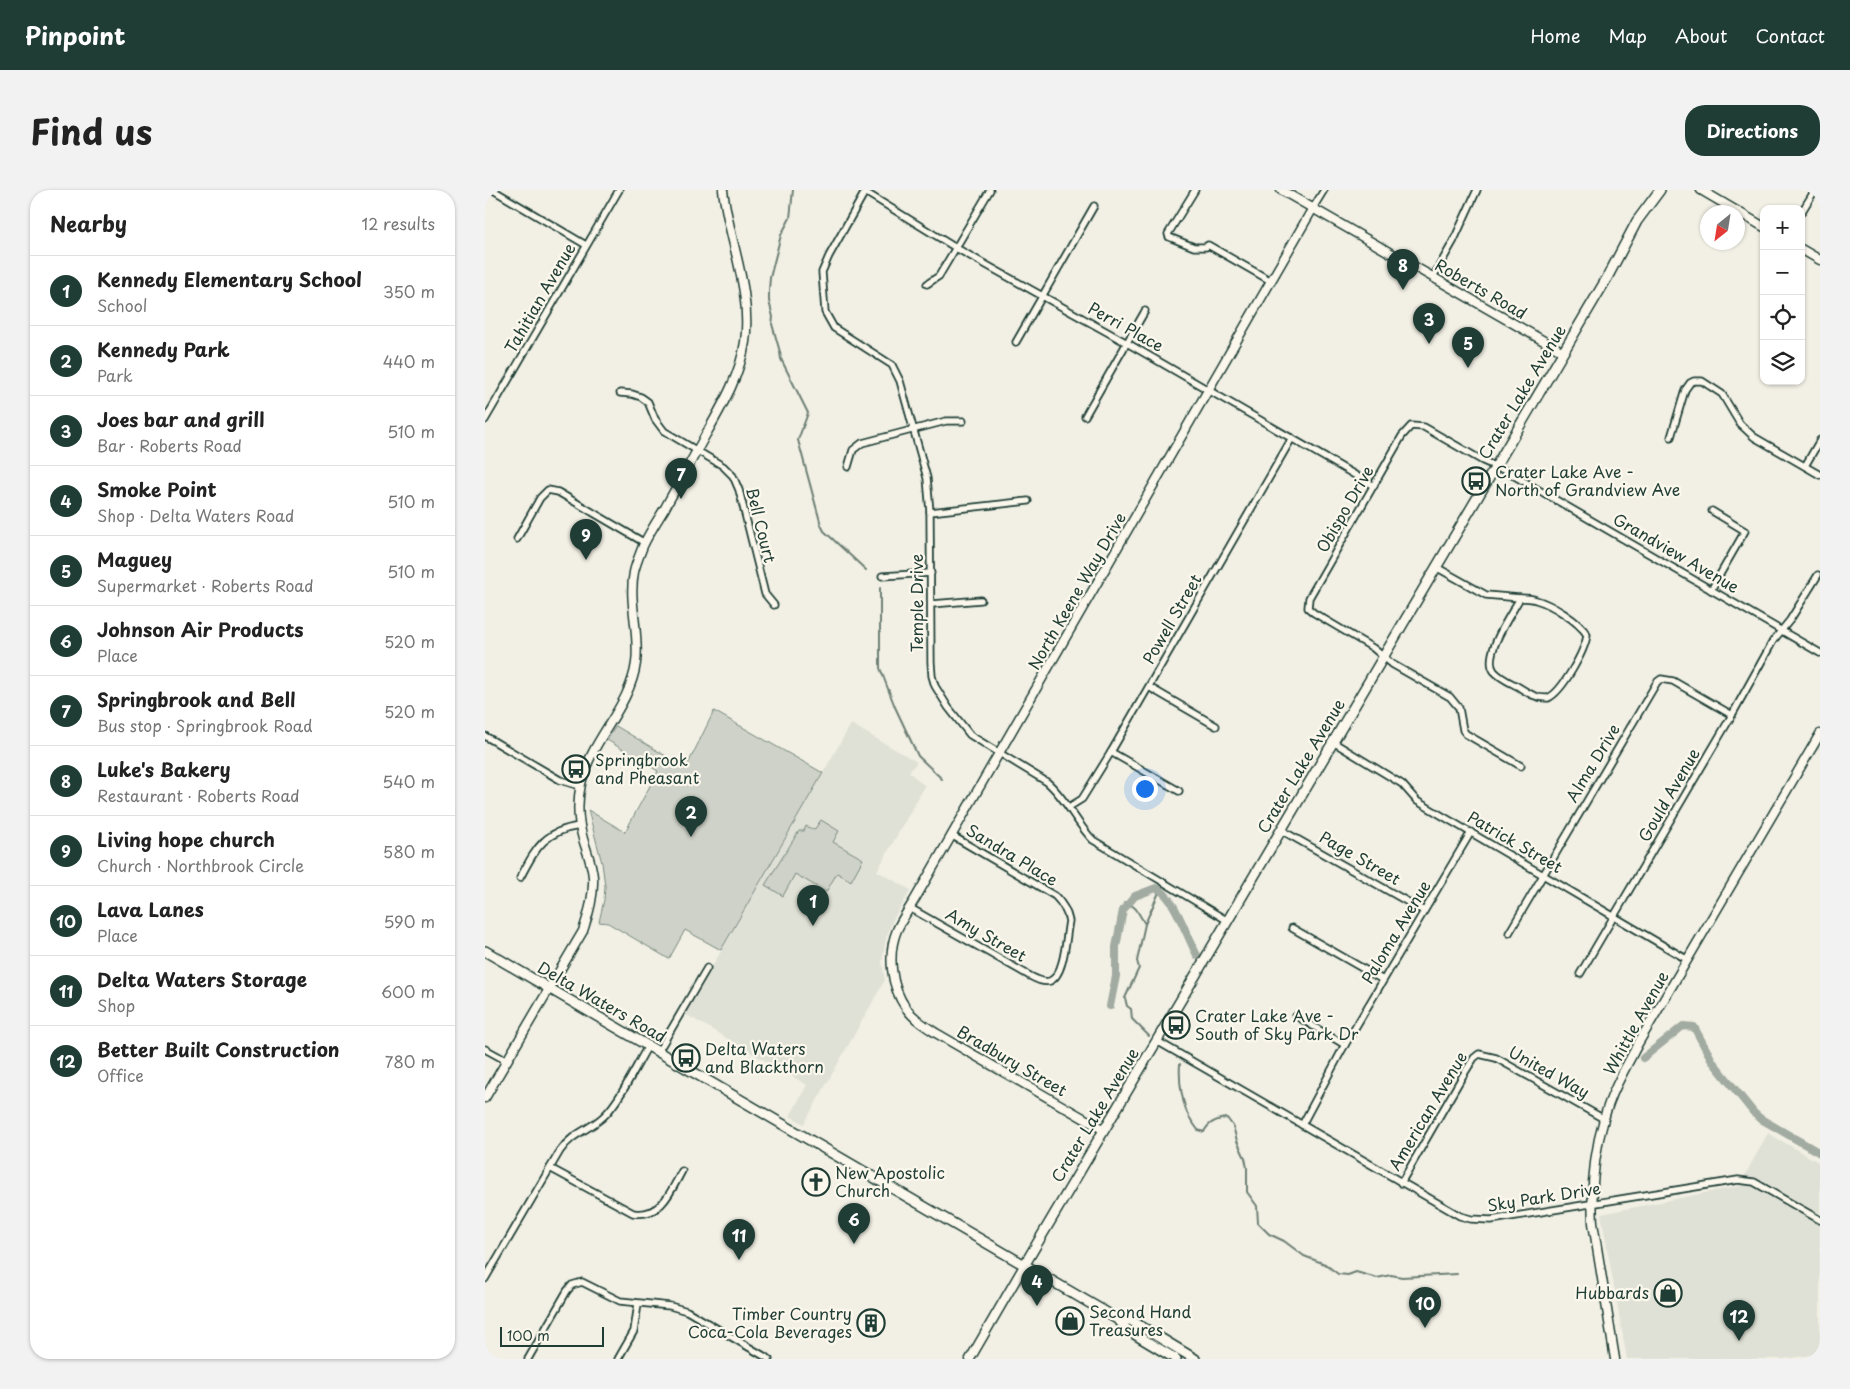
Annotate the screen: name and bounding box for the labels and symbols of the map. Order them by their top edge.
north arrow [1700,205,1745,250]
street label: Tahitian Avenue [498,238,581,357]
pin: 8 [1387,249,1419,290]
street label: Roberts Road [1431,252,1532,324]
street label: Perri Place [1084,295,1169,357]
pin: 3 [1413,303,1445,344]
street label: Crater Lake Avenue [1471,319,1571,463]
pin: 5 [1452,327,1484,368]
pin: 7 [665,458,697,499]
place label: Crater Lake Ave - North of Grandview Ave [1495,459,1680,501]
street label: Obispo Drive [1309,460,1379,556]
bus stop icon: Crater Lake Ave - North of Grandview Ave [1461,466,1491,496]
street label: Bell Court [741,484,783,566]
street label: Grandview Avenue [1609,506,1744,598]
street label: North Keene Way Drive [1021,507,1131,674]
pin: 9 [570,519,602,560]
street label: Temple Drive [904,554,928,652]
street label: Powell Street [1136,569,1207,668]
street label: Crater Lake Avenue [1250,693,1350,837]
street label: Alma Drive [1559,719,1625,806]
street label: Gould Avenue [1632,743,1705,846]
place label: Springbrook and Pheasant [595,747,700,789]
bus stop icon: Springbrook and Pheasant [561,754,591,784]
your location [1132,776,1158,802]
pin: 2 [675,796,707,837]
street label: Patrick Street [1464,804,1568,878]
street label: Sandra Place [962,817,1063,891]
street label: Page Street [1316,824,1405,890]
street label: Paloma Avenue [1355,875,1436,988]
pin: 1 [797,885,829,926]
street label: Amy Street [942,901,1032,967]
street label: Delta Waters Road [534,954,671,1048]
street label: Whittle Avenue [1597,966,1674,1079]
place label: Crater Lake Ave - South of Sky Park Dr [1195,1003,1359,1045]
bus stop icon: Crater Lake Ave - South of Sky Park Dr [1161,1010,1191,1040]
street label: Bradbury Street [953,1019,1072,1102]
place label: Delta Waters and Blackthorn [705,1036,824,1078]
street label: United Way [1505,1039,1594,1103]
street label: Crater Lake Avenue [1044,1042,1144,1186]
bus stop icon: Delta Waters and Blackthorn [671,1043,701,1073]
street label: American Avenue [1382,1046,1472,1175]
place label: New Apostolic Church [835,1160,945,1202]
church icon: New Apostolic Church [801,1167,831,1197]
street label: Sky Park Drive [1485,1175,1603,1217]
pin: 6 [838,1203,870,1244]
pin: 11 [723,1219,755,1260]
pin: 4 [1021,1265,1053,1306]
shop icon: Hubbards [1653,1278,1683,1308]
place label: Hubbards [1575,1280,1649,1304]
pin: 10 [1409,1287,1441,1328]
place label: Second Hand Treasures [1089,1299,1191,1341]
pin: 12 [1723,1300,1755,1341]
place label: Timber Country Coca-Cola Beverages [688,1301,852,1343]
shop icon: Second Hand Treasures [1055,1306,1085,1336]
building icon: Timber Country Coca-Cola Beverages [856,1308,886,1338]
scale bar [500,1324,604,1347]

